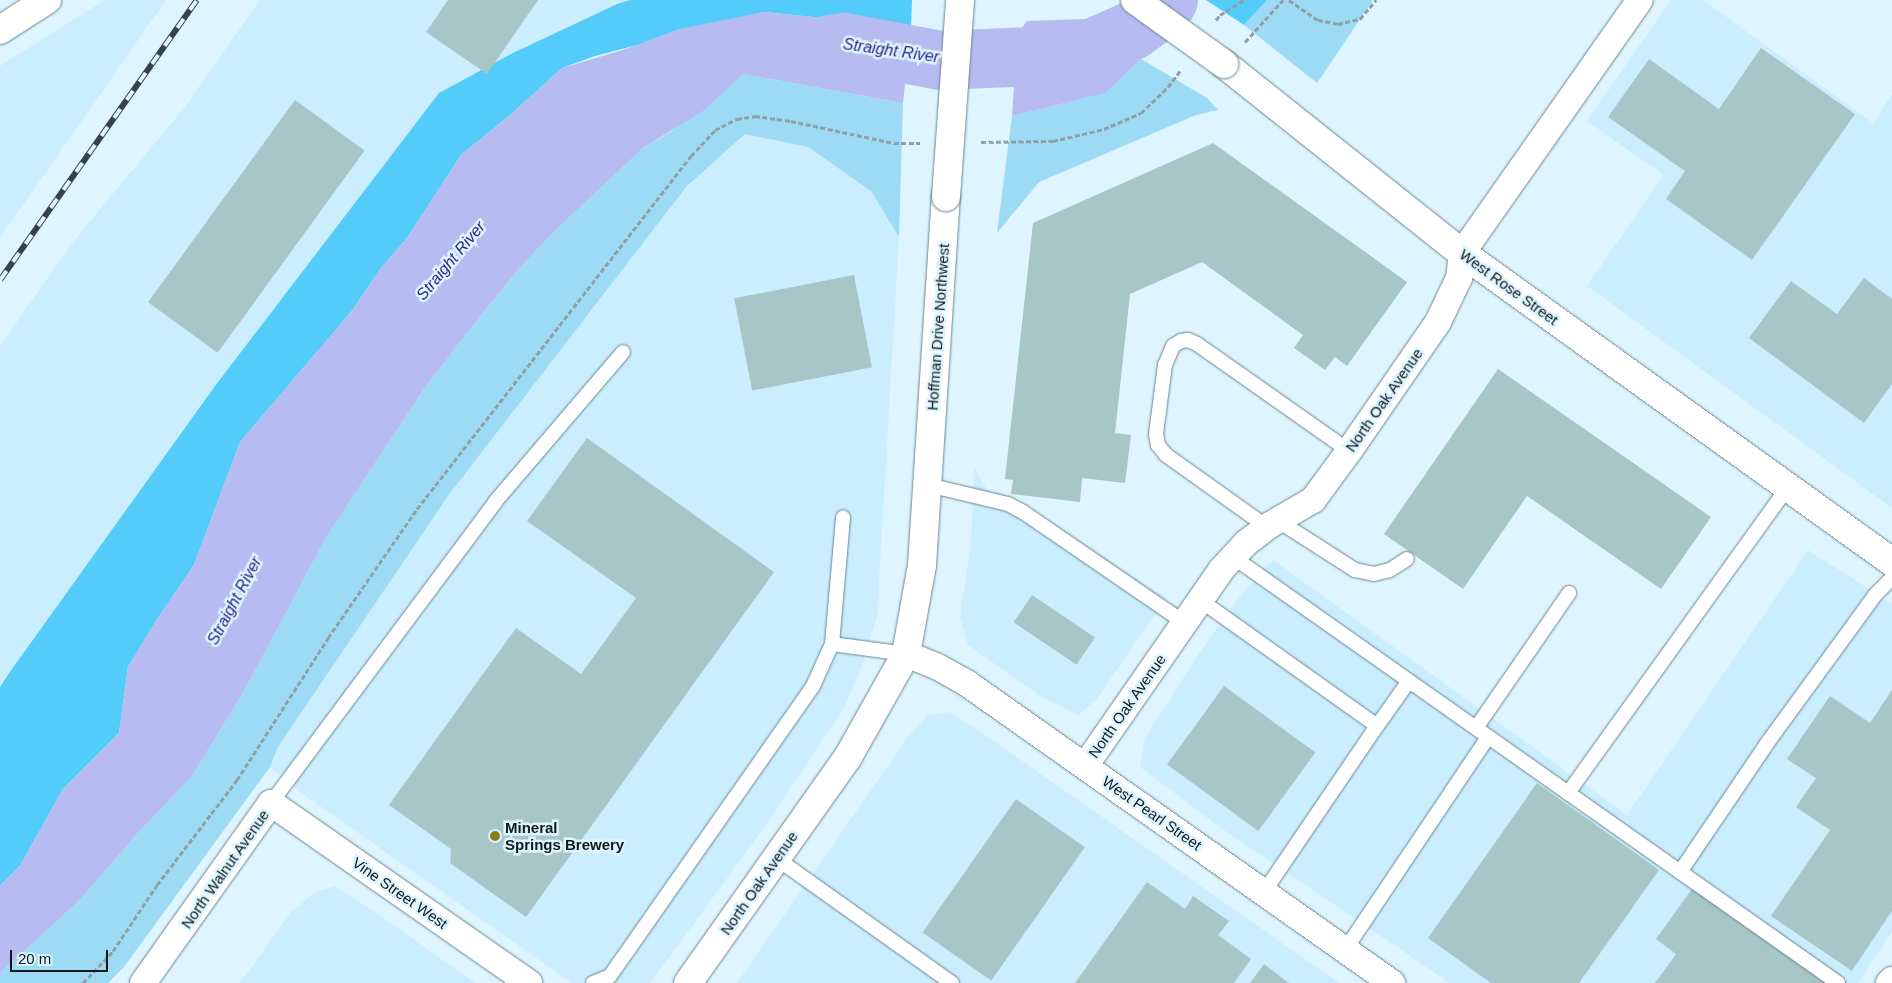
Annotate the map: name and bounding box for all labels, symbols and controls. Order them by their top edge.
water label: Straight River [842,35,940,67]
water label: Straight River [412,218,490,304]
street label: Hoffman Drive Northwest [923,243,953,411]
street label: West Rose Street [1456,245,1562,329]
street label: North Oak Avenue [1341,344,1427,456]
water label: Straight River [204,554,266,648]
street label: North Oak Avenue [1084,650,1170,762]
street label: West Pearl Street [1099,772,1205,854]
street label: North Walnut Avenue [177,806,273,932]
place label: Mineral Springs Brewery [505,818,624,853]
street label: North Oak Avenue [716,827,802,939]
marker: Mineral Springs Brewery [489,830,501,842]
street label: Vine Street West [349,854,451,932]
scale bar [12,940,110,972]
text: 20 m [18,950,51,967]

